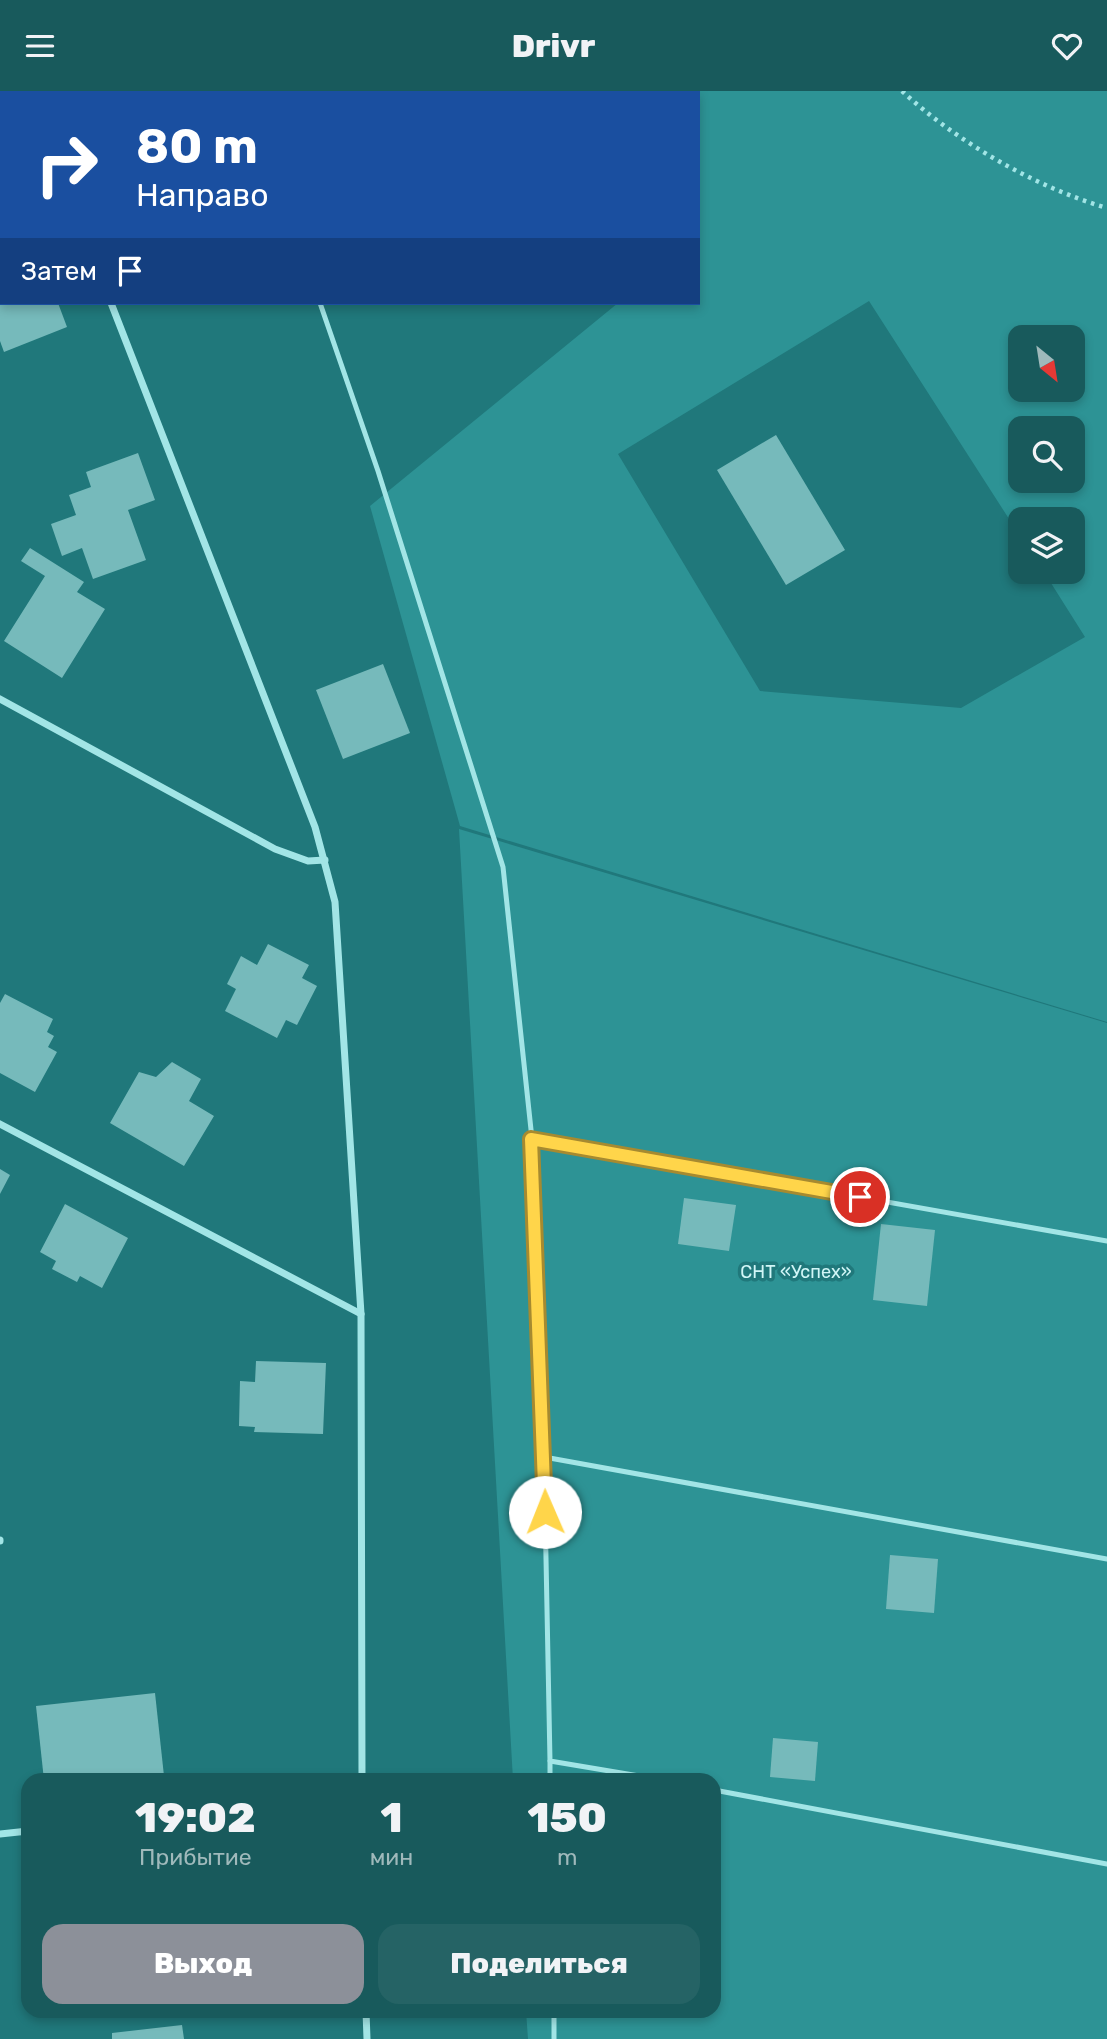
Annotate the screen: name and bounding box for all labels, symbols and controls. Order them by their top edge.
icon: menu [21,27,59,65]
text: Drivr [512,27,595,65]
icon: heart [1048,27,1086,65]
text: 80 m [136,117,258,175]
icon: right [21,119,112,210]
text: Направо [136,176,269,214]
icon: arrive [111,252,149,290]
text: Затем [21,256,97,287]
north arrow [1008,325,1085,403]
map controls [1008,325,1085,584]
button: search [1008,416,1085,493]
button: layers [1008,507,1085,584]
pin [830,1167,890,1227]
icon: arrive [841,1178,879,1216]
park label: СНТ «Успех» [740,1261,852,1283]
position arrow [508,1475,582,1549]
text: 19:02 [135,1793,256,1843]
text: 1 [380,1793,403,1843]
text: 150 [527,1793,607,1843]
text: Прибытие [139,1843,252,1871]
text: мин [370,1843,413,1871]
text: m [557,1843,577,1871]
button: Выход [42,1924,364,2004]
button: Поделиться [378,1924,700,2004]

